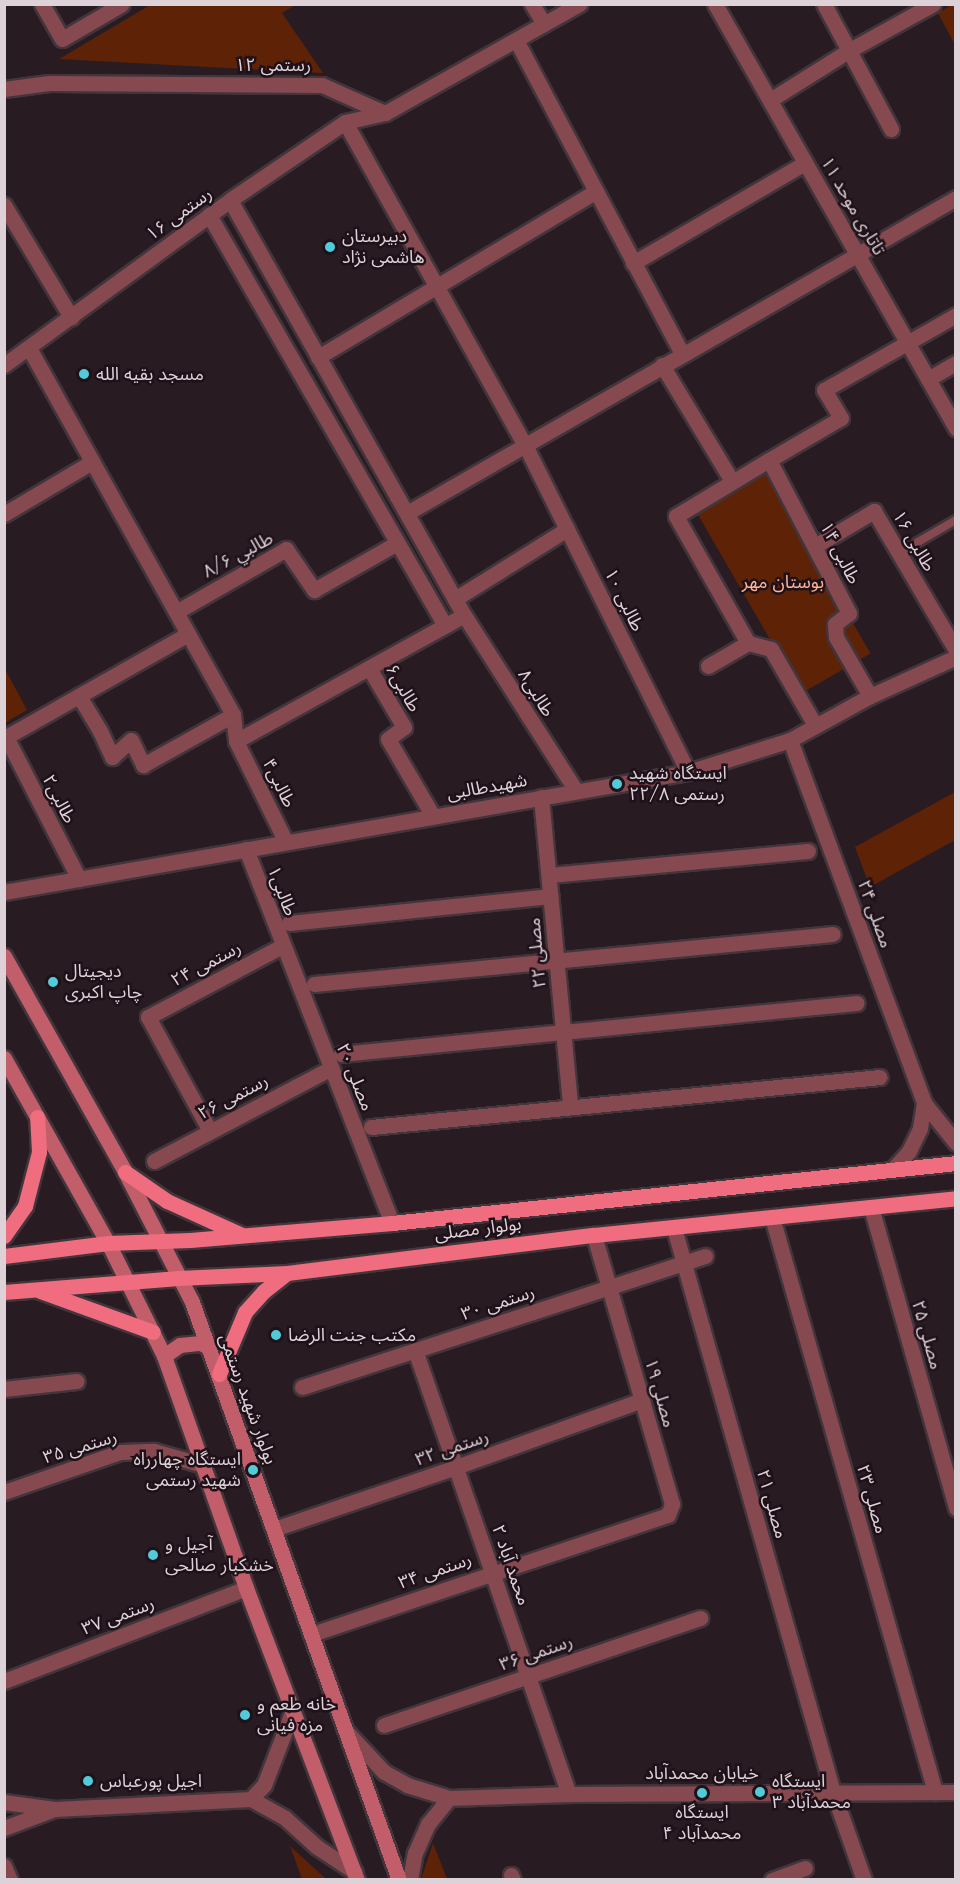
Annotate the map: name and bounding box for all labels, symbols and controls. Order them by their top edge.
street label: رستمی ۱۲ [235,54,311,76]
street label: تاتاری موحد ۱۱ [816,153,890,259]
street label: رستمی ۱۶ [142,183,216,245]
place label: دبیرستان هاشمی نژاد [342,226,425,268]
marker: دبیرستان هاشمی نژاد [323,240,337,254]
place label: مسجد بقیه الله [96,363,204,385]
marker: مسجد بقیه الله [77,367,91,381]
street label: طالبی ۱۶ [888,507,940,575]
street label: طالبی ۱۴ [815,518,865,588]
street label: طالبي ۸/۶ [199,528,277,582]
street label: طالبی ۱۰ [600,565,648,635]
park label: بوستان مهر [742,571,824,593]
street label: طالبی۶ [381,660,425,716]
street label: طالبی۸ [513,665,559,721]
street label: طالبی۴ [258,755,300,811]
place label: ایستگاه شهید رستمی ۲۲/۸ [629,763,727,806]
street label: شهیدطالبی [445,769,529,805]
street label: طالبی۲ [38,771,80,827]
marker: ایستگاه شهید رستمی ۲۲/۸ [610,777,624,791]
street label: طالبی۱ [263,863,301,919]
street label: مصلی ۲۴ [853,877,897,951]
street label: مصلی ۲۲ [523,917,551,989]
street label: رستمی ۲۴ [167,937,245,991]
place label: دیجیتال چاپ اکبری [65,961,142,1004]
marker: دیجیتال چاپ اکبری [46,975,60,989]
street label: مصلی ۲۰ [332,1040,378,1114]
street label: رستمی ۲۶ [194,1070,272,1124]
street label: بولوار مصلی [433,1213,523,1245]
street label: رستمی ۳۰ [458,1281,538,1325]
street label: مصلی ۲۵ [907,1298,947,1372]
place label: مكتب جنت الرضا [288,1324,416,1346]
marker: مكتب جنت الرضا [269,1328,283,1342]
street label: بولوار شهید رستمی [214,1331,282,1467]
street label: مصلی ۱۹ [640,1356,680,1430]
street label: رستمی ۳۲ [413,1425,491,1471]
street label: رستمی ۳۵ [40,1426,120,1468]
place label: ایستگاه چهارراه شهید رستمی [133,1449,241,1492]
street label: مصلی ۲۳ [852,1462,892,1536]
marker: ایستگاه چهارراه شهید رستمی [246,1463,260,1477]
street label: مصلی ۲۱ [752,1467,792,1541]
street label: محمد آباد ۲ [487,1522,535,1608]
place label: آجیل و خشکبار صالحی [165,1534,274,1576]
marker: آجیل و خشکبار صالحی [146,1548,160,1562]
street label: رستمی ۳۴ [396,1548,474,1594]
street label: رستمی ۳۷ [79,1592,157,1640]
street label: رستمی ۳۶ [497,1630,575,1676]
place label: خانه طعم و مزه فیانی [257,1694,336,1736]
marker: خانه طعم و مزه فیانی [238,1708,252,1722]
street label: خیابان محمدآباد [645,1762,759,1784]
place label: اجیل پورعباس [100,1770,202,1792]
place label: ایستگاه محمدآباد ۳ [772,1771,851,1814]
marker: اجیل پورعباس [81,1774,95,1788]
marker: ایستگاه محمدآباد ۳ [753,1785,767,1799]
marker: ایستگاه محمدآباد ۴ [695,1786,709,1800]
place label: ایستگاه محمدآباد ۴ [662,1802,742,1844]

